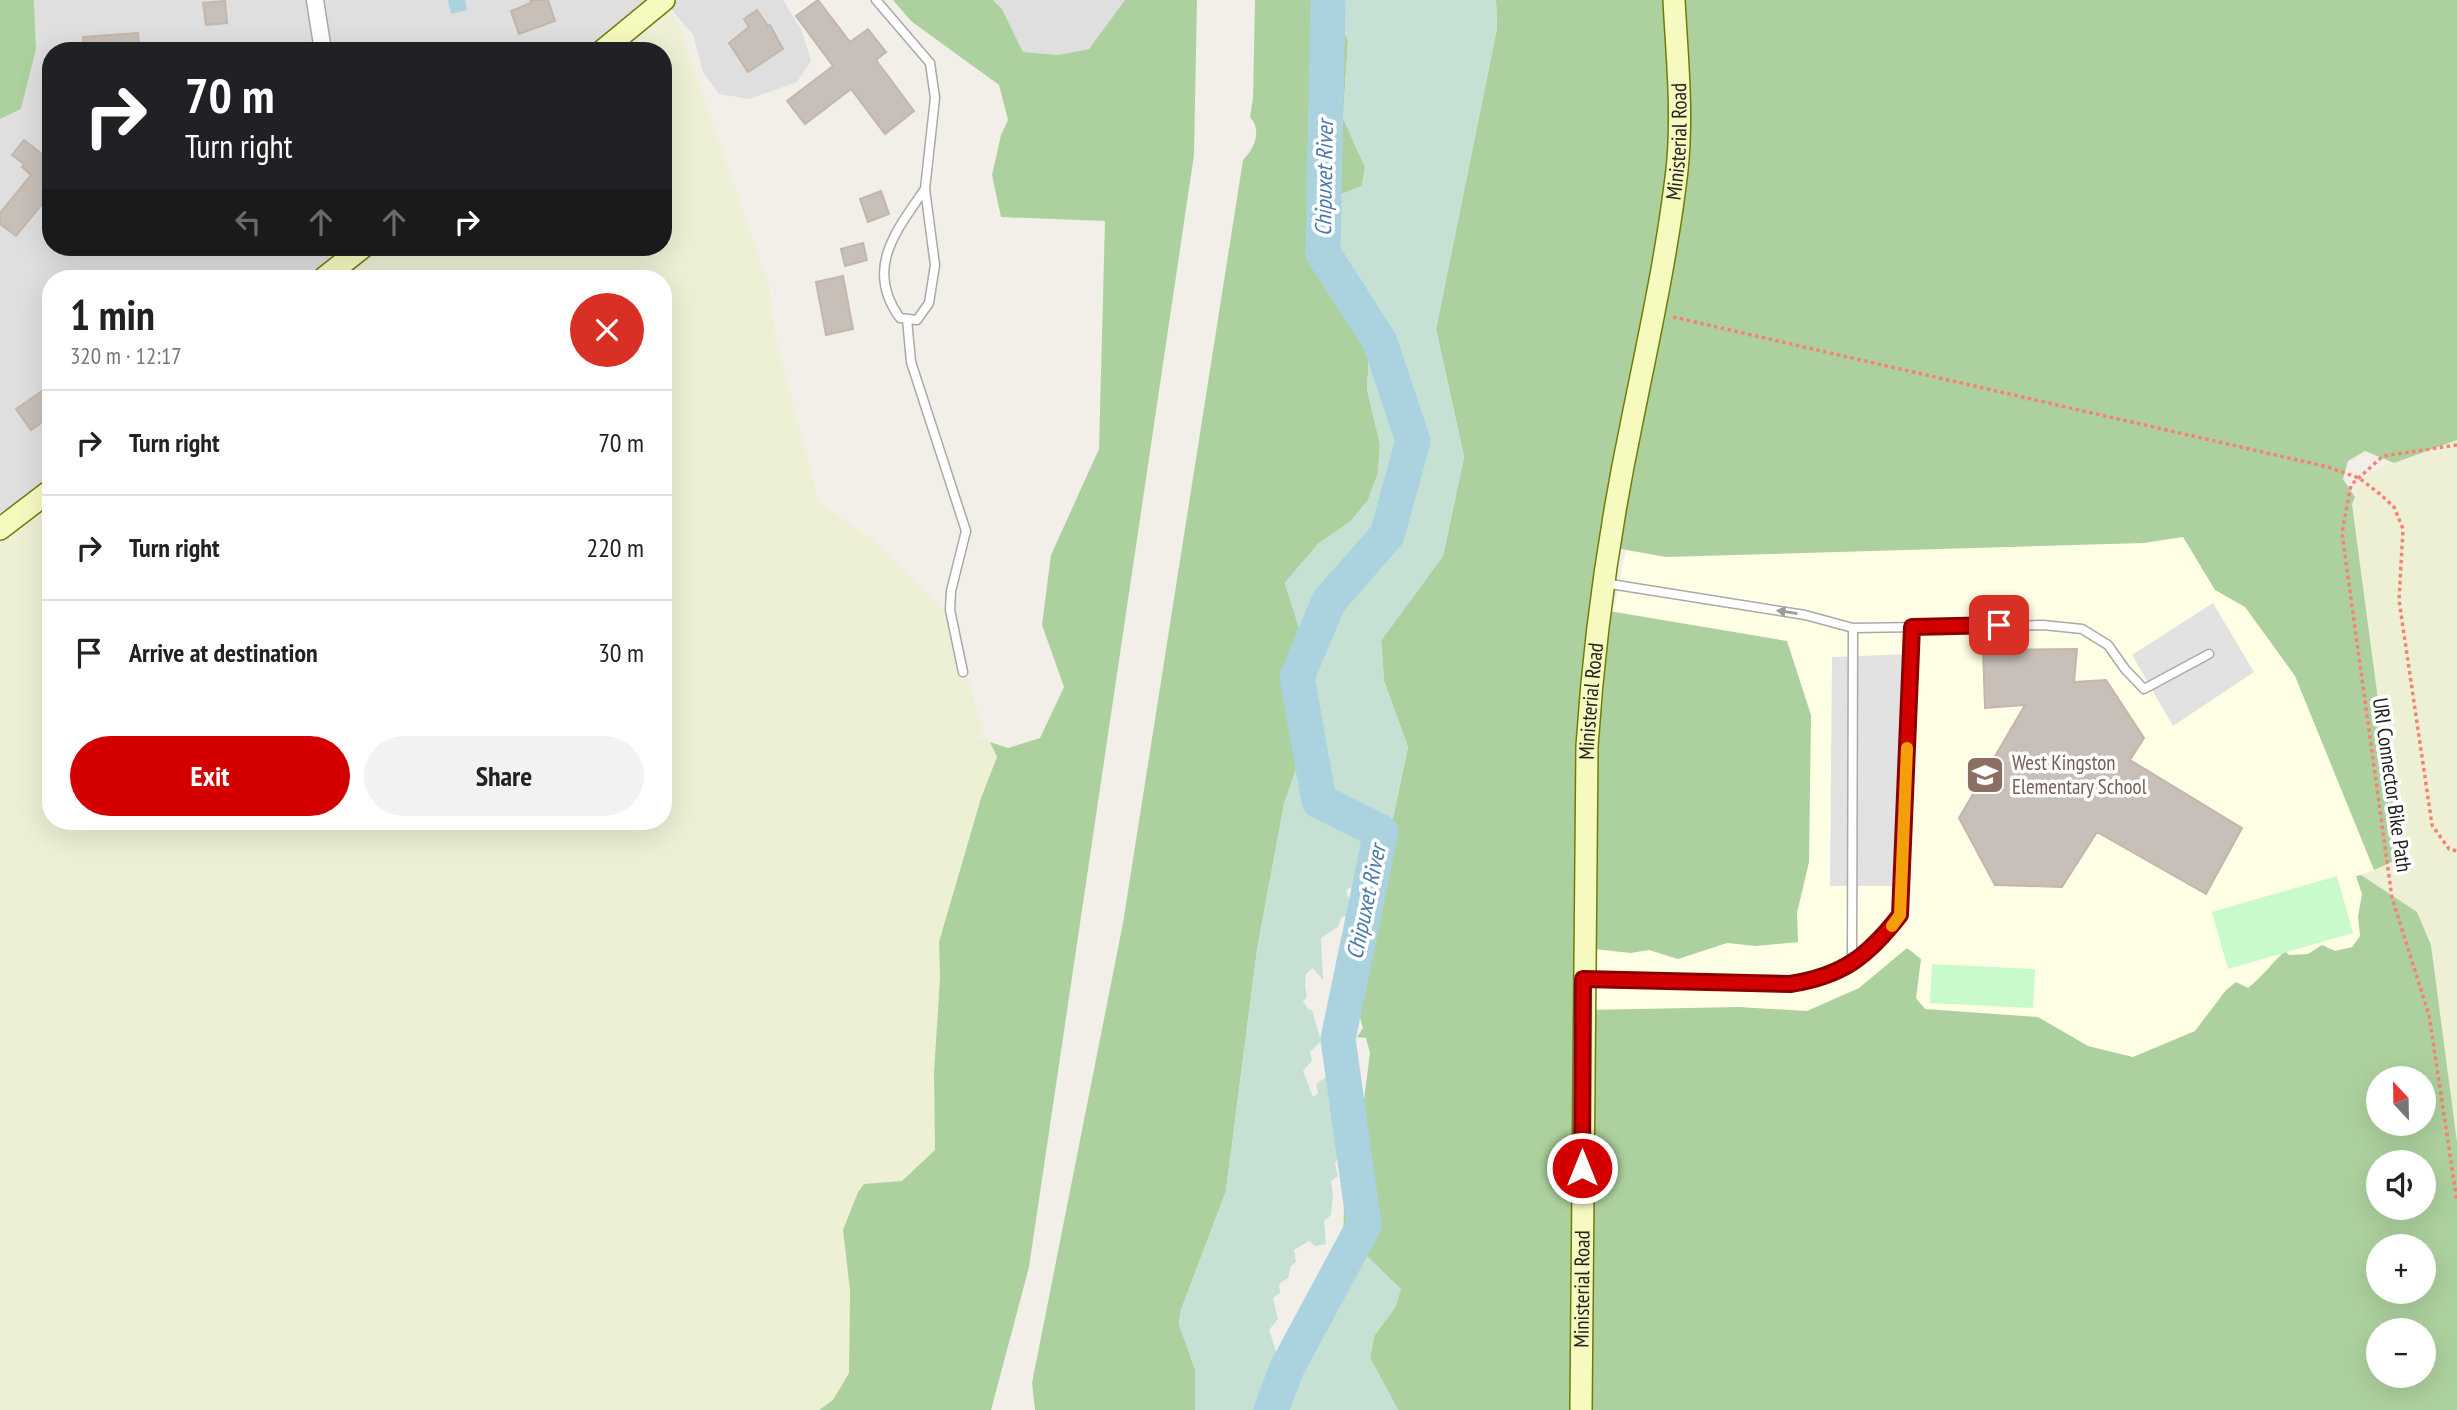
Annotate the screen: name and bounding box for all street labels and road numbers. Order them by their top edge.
street label: Ministerial Road [1659,83,1693,201]
street label: Ministerial Road [1573,641,1609,760]
street label: URI Connector Bike Path [2367,696,2418,874]
street label: Ministerial Road [1568,1230,1596,1348]

